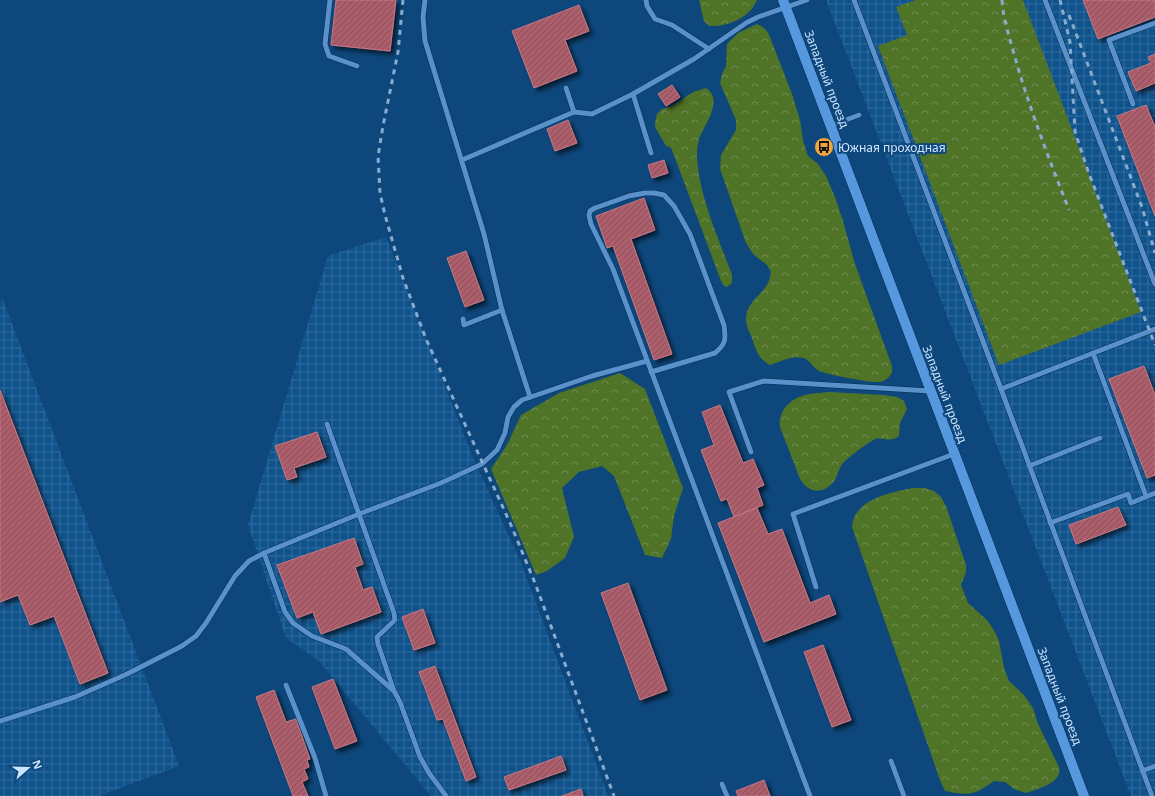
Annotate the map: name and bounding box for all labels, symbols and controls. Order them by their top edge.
street label: Западный проезд [801,28,854,131]
bus stop icon: Южная проходная [813,136,835,158]
place label: Южная проходная [838,139,946,156]
street label: Западный проезд [919,343,972,446]
street label: Западный проезд [1034,645,1087,748]
north arrow [8,748,48,788]
text: N [29,758,46,771]

